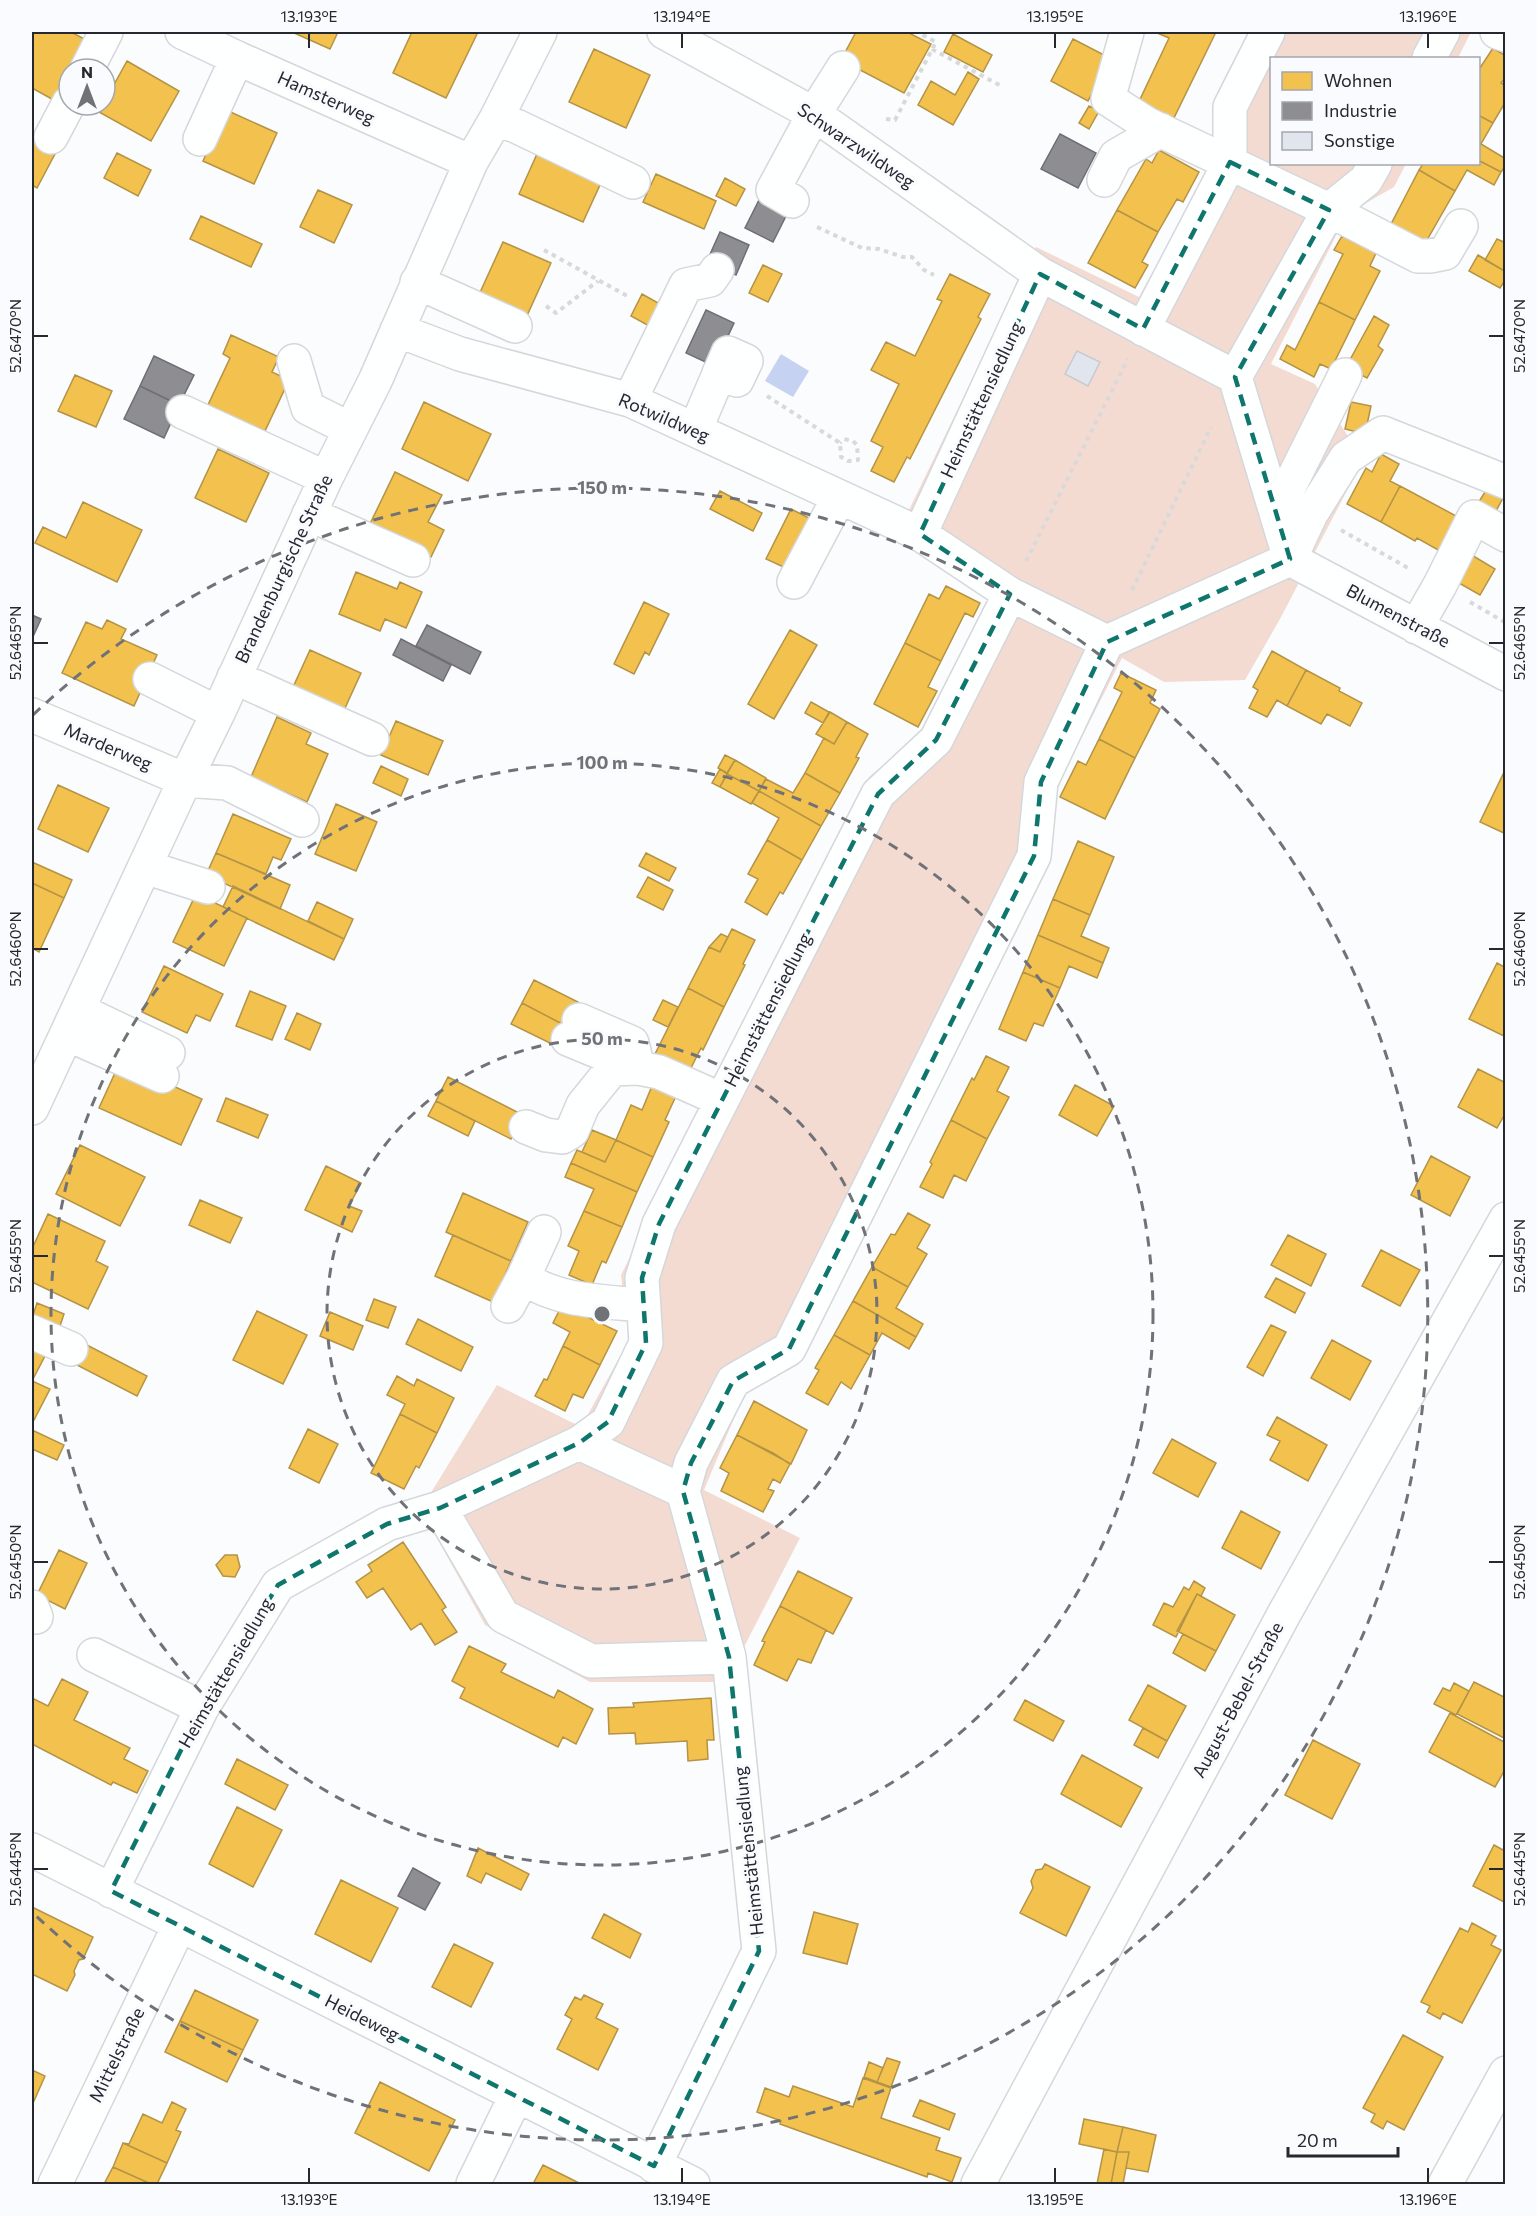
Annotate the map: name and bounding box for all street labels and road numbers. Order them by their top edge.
street label: Hamsterweg [274,66,379,128]
street label: Schwarzwildweg [794,98,920,193]
street label: Heimstättensiedlung [935,318,1027,481]
street label: Rotwildweg [616,388,713,446]
street label: Brandenburgische Straße [230,471,337,666]
street label: Blumenstraße [1343,579,1454,652]
street label: Marderweg [61,718,156,775]
street label: Heimstättensiedlung [719,929,816,1090]
street label: Heimstättensiedlung [173,1593,277,1752]
street label: August-Bebel-Straße [1187,1618,1287,1781]
street label: Heimstättensiedlung [728,1765,768,1937]
street label: Heideweg [322,1989,404,2045]
street label: Mittelstraße [84,2003,149,2106]

